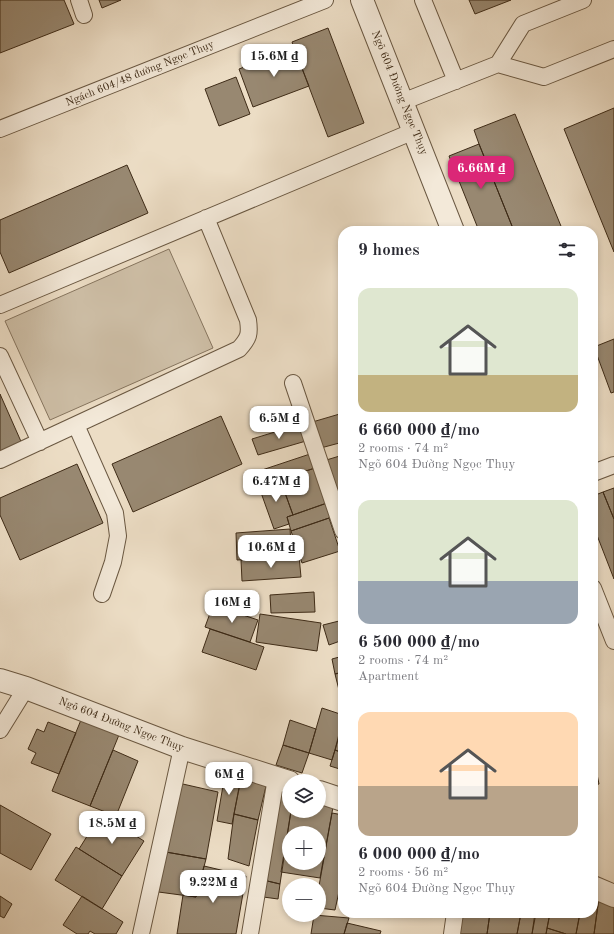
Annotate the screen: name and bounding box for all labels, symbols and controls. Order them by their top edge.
street label: Ngõ 604 Đường Ngọc Thụy [369,29,429,157]
street label: Ngách 604/48 đường Ngọc Thụy [64,39,216,109]
pin: 15.6M ₫ [237,44,311,78]
text: 15.6M ₫ [250,50,298,63]
pin: 6.66M ₫ [444,156,518,190]
text: 6.66M ₫ [457,162,505,175]
icon: filters [556,239,578,261]
text: 9 homes [358,242,420,259]
icon: home [432,314,504,386]
pin: 6.5M ₫ [246,406,312,440]
text: 6.5M ₫ [259,412,299,425]
text: 6 660 000 ₫/mo [358,422,480,439]
text: 2 rooms · 74 m² [358,442,448,455]
text: Ngõ 604 Đường Ngọc Thụy [358,458,515,471]
pin: 6.47M ₫ [239,469,313,503]
text: 6.47M ₫ [252,475,300,488]
icon: home [432,526,504,598]
pin: 10.6M ₫ [234,535,308,569]
text: 10.6M ₫ [247,541,295,554]
pin: 16M ₫ [204,590,260,624]
text: 16M ₫ [214,596,250,609]
text: 6 500 000 ₫/mo [358,634,480,651]
text: 2 rooms · 74 m² [358,654,448,667]
text: Apartment [358,670,419,683]
street label: Ngõ 604 Đường Ngọc Thụy [57,696,185,754]
icon: home [432,738,504,810]
pin: 6M ₫ [205,762,253,796]
text: 6M ₫ [214,768,244,781]
map controls [282,774,326,922]
button: layers [282,774,326,818]
pin: 18.5M ₫ [75,811,149,845]
text: 18.5M ₫ [88,817,136,830]
button: + [282,826,326,870]
text: 6 000 000 ₫/mo [358,846,480,863]
text: 2 rooms · 56 m² [358,866,448,879]
pin: 9.22M ₫ [176,870,250,904]
text: 9.22M ₫ [189,876,237,889]
button: − [282,878,326,922]
text: Ngõ 604 Đường Ngọc Thụy [358,882,515,895]

